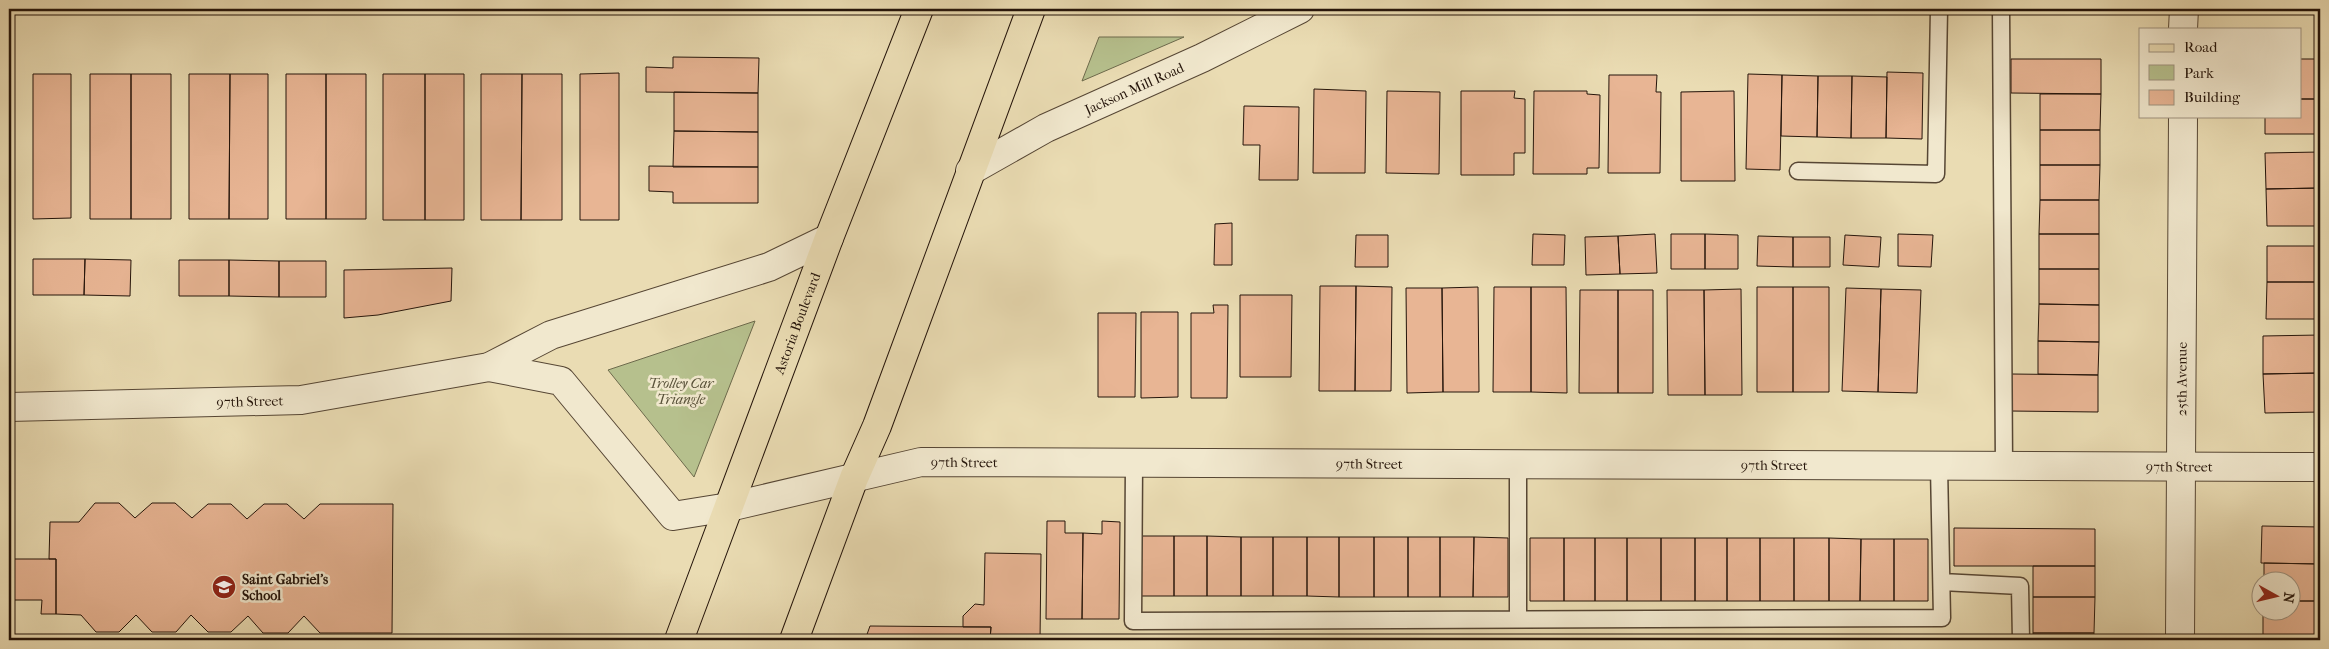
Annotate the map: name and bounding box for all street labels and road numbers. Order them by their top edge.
street label: Jackson Mill Road [1081,59,1187,119]
street label: Astoria Boulevard [771,270,824,378]
street label: 25th Avenue [2173,342,2191,416]
street label: 97th Street [216,392,284,411]
street label: 97th Street [931,454,998,471]
street label: 97th Street [1336,455,1403,473]
street label: 97th Street [1741,457,1808,474]
street label: 97th Street [2146,458,2213,476]

